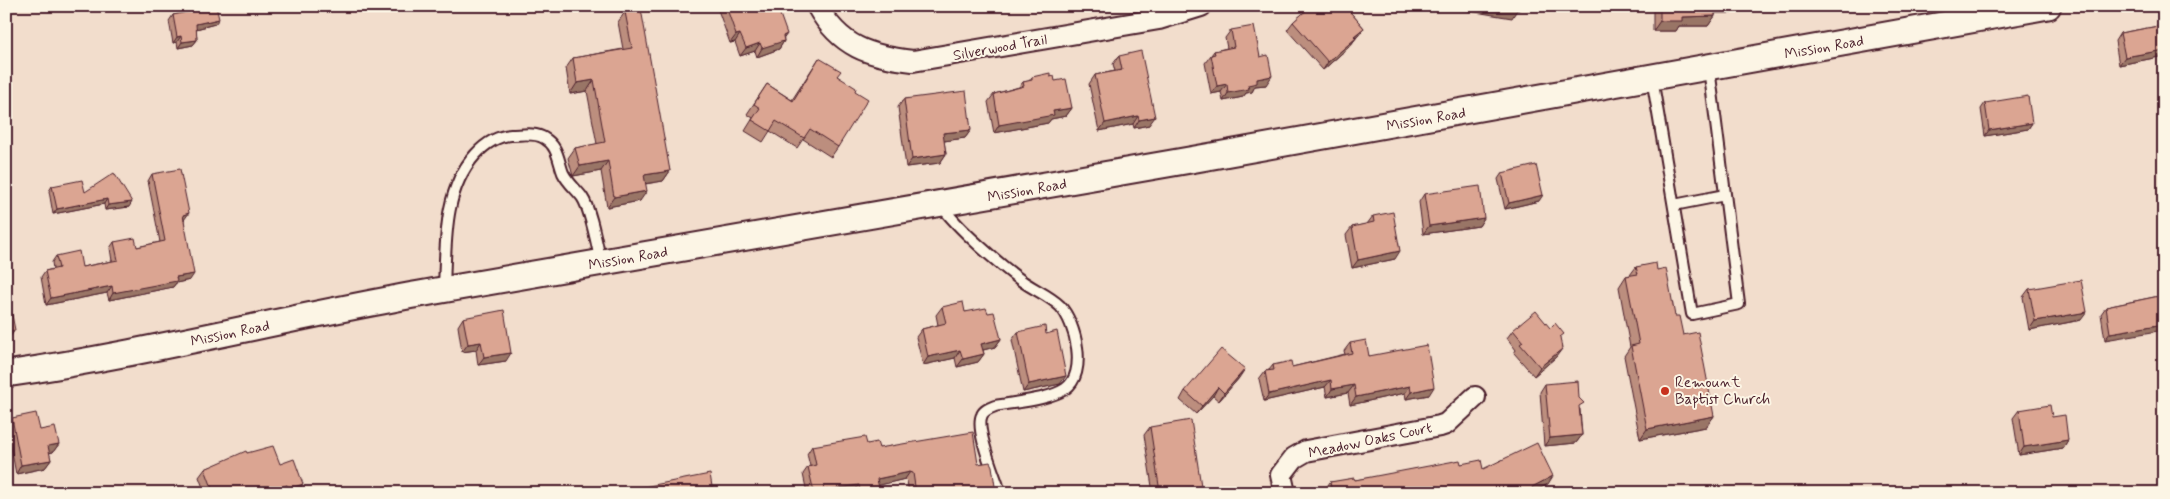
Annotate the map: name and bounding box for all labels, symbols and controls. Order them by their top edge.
street label: Silverwood Trail [951,30,1049,66]
street label: Mission Road [1783,31,1865,65]
street label: Mission Road [1385,103,1467,137]
street label: Mission Road [986,174,1068,208]
street label: Mission Road [587,242,669,276]
street label: Mission Road [189,316,272,352]
place label: Remount Baptist Church [1675,373,1771,410]
marker: Remount Baptist Church [1659,385,1671,397]
street label: Meadow Oaks Court [1307,418,1434,464]

